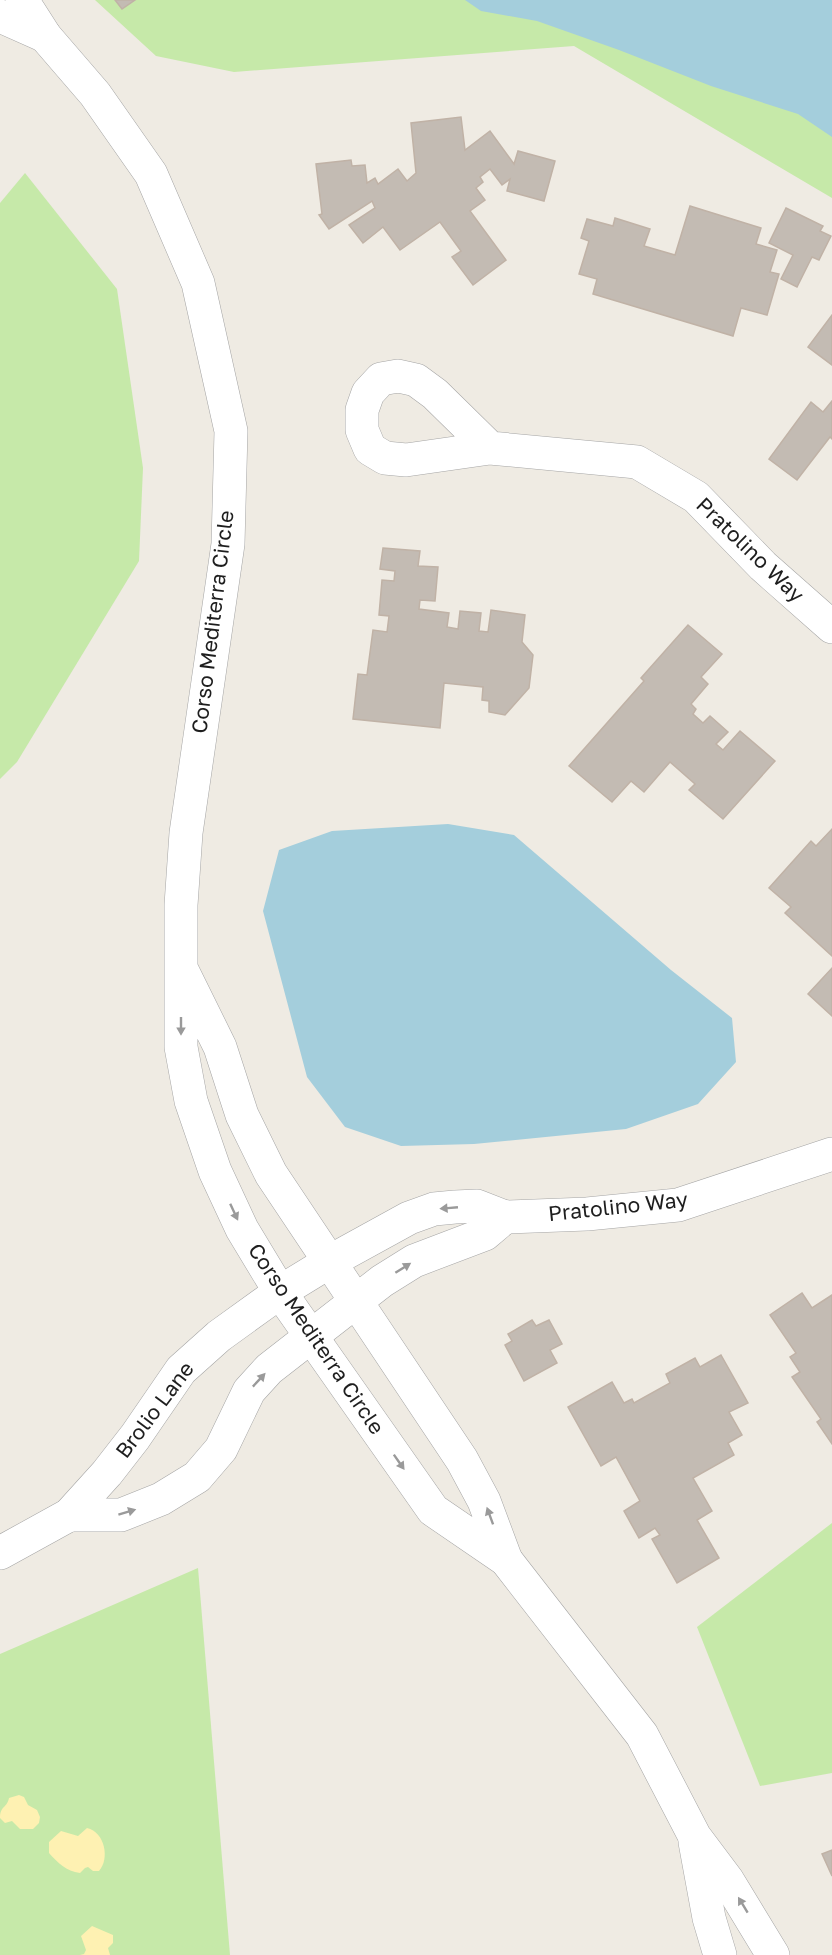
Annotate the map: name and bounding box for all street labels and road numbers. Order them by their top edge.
street label: Pratolino Way [691,491,810,607]
street label: Corso Mediterra Circle [185,509,239,735]
street label: Pratolino Way [547,1186,689,1226]
street label: Corso Mediterra Circle [243,1238,390,1439]
street label: Brolio Lane [110,1356,199,1463]

